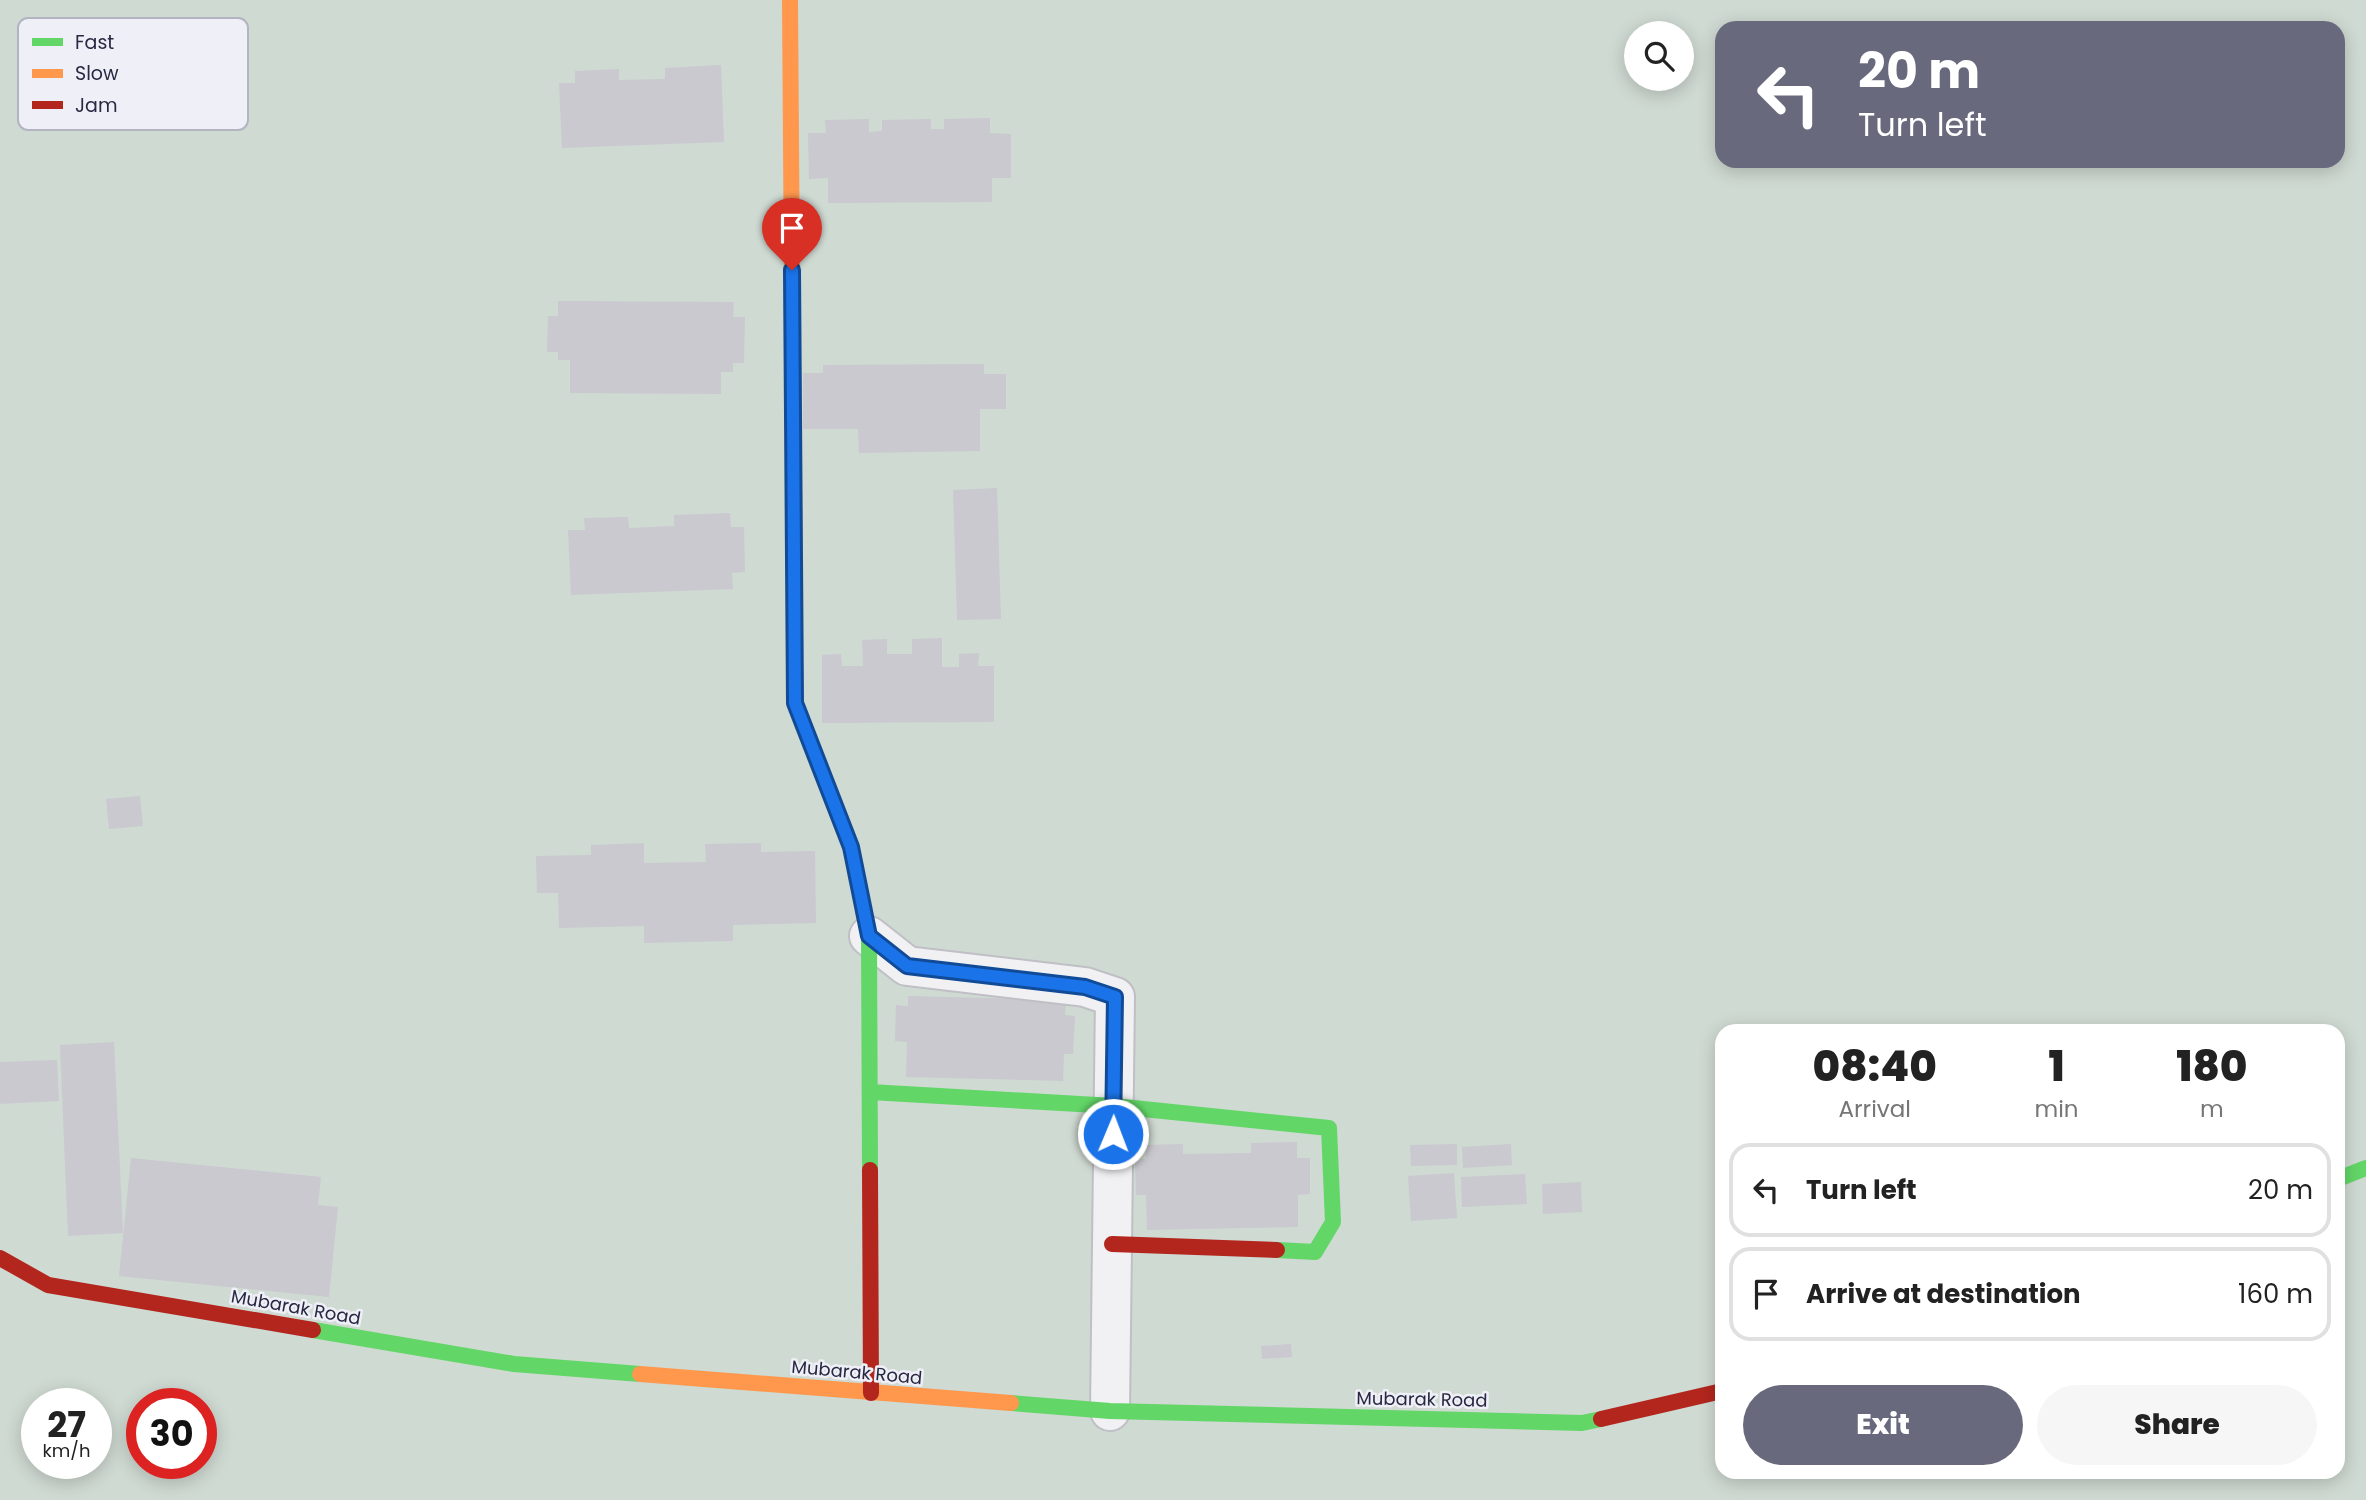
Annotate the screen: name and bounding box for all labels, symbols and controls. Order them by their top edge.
legend [18,18,248,130]
map controls [1624,21,1694,91]
button: search [1624,21,1694,91]
text: Fast [75,29,114,56]
text: 20 m [1858,37,1980,105]
icon: left [1743,49,1834,140]
text: Slow [75,60,119,87]
text: Jam [75,92,117,119]
text: Turn left [1858,102,1987,147]
pin [762,198,822,270]
icon: arrive [773,209,811,247]
text: 08:40 [1813,1037,1937,1096]
text: 1 [2048,1037,2065,1096]
text: 180 [2176,1037,2247,1096]
text: Arrival [1839,1093,1911,1125]
text: min [2034,1093,2079,1125]
text: m [2200,1093,2224,1125]
position arrow [1076,1097,1150,1171]
icon: left [1747,1171,1785,1209]
text: Turn left [1806,1172,1917,1208]
text: 20 m [2248,1172,2313,1208]
icon: arrive [1747,1275,1785,1313]
text: Arrive at destination [1806,1276,2081,1312]
text: 160 m [2238,1276,2313,1312]
street label: Mubarak Road [229,1283,363,1331]
street label: Mubarak Road [791,1354,923,1390]
street label: Mubarak Road [1356,1385,1488,1413]
button: Exit [1743,1385,2023,1465]
button: Share [2037,1385,2317,1465]
speed limit sign: 30 [126,1388,217,1479]
text: 27 [47,1400,86,1449]
text: km/h [43,1438,90,1463]

